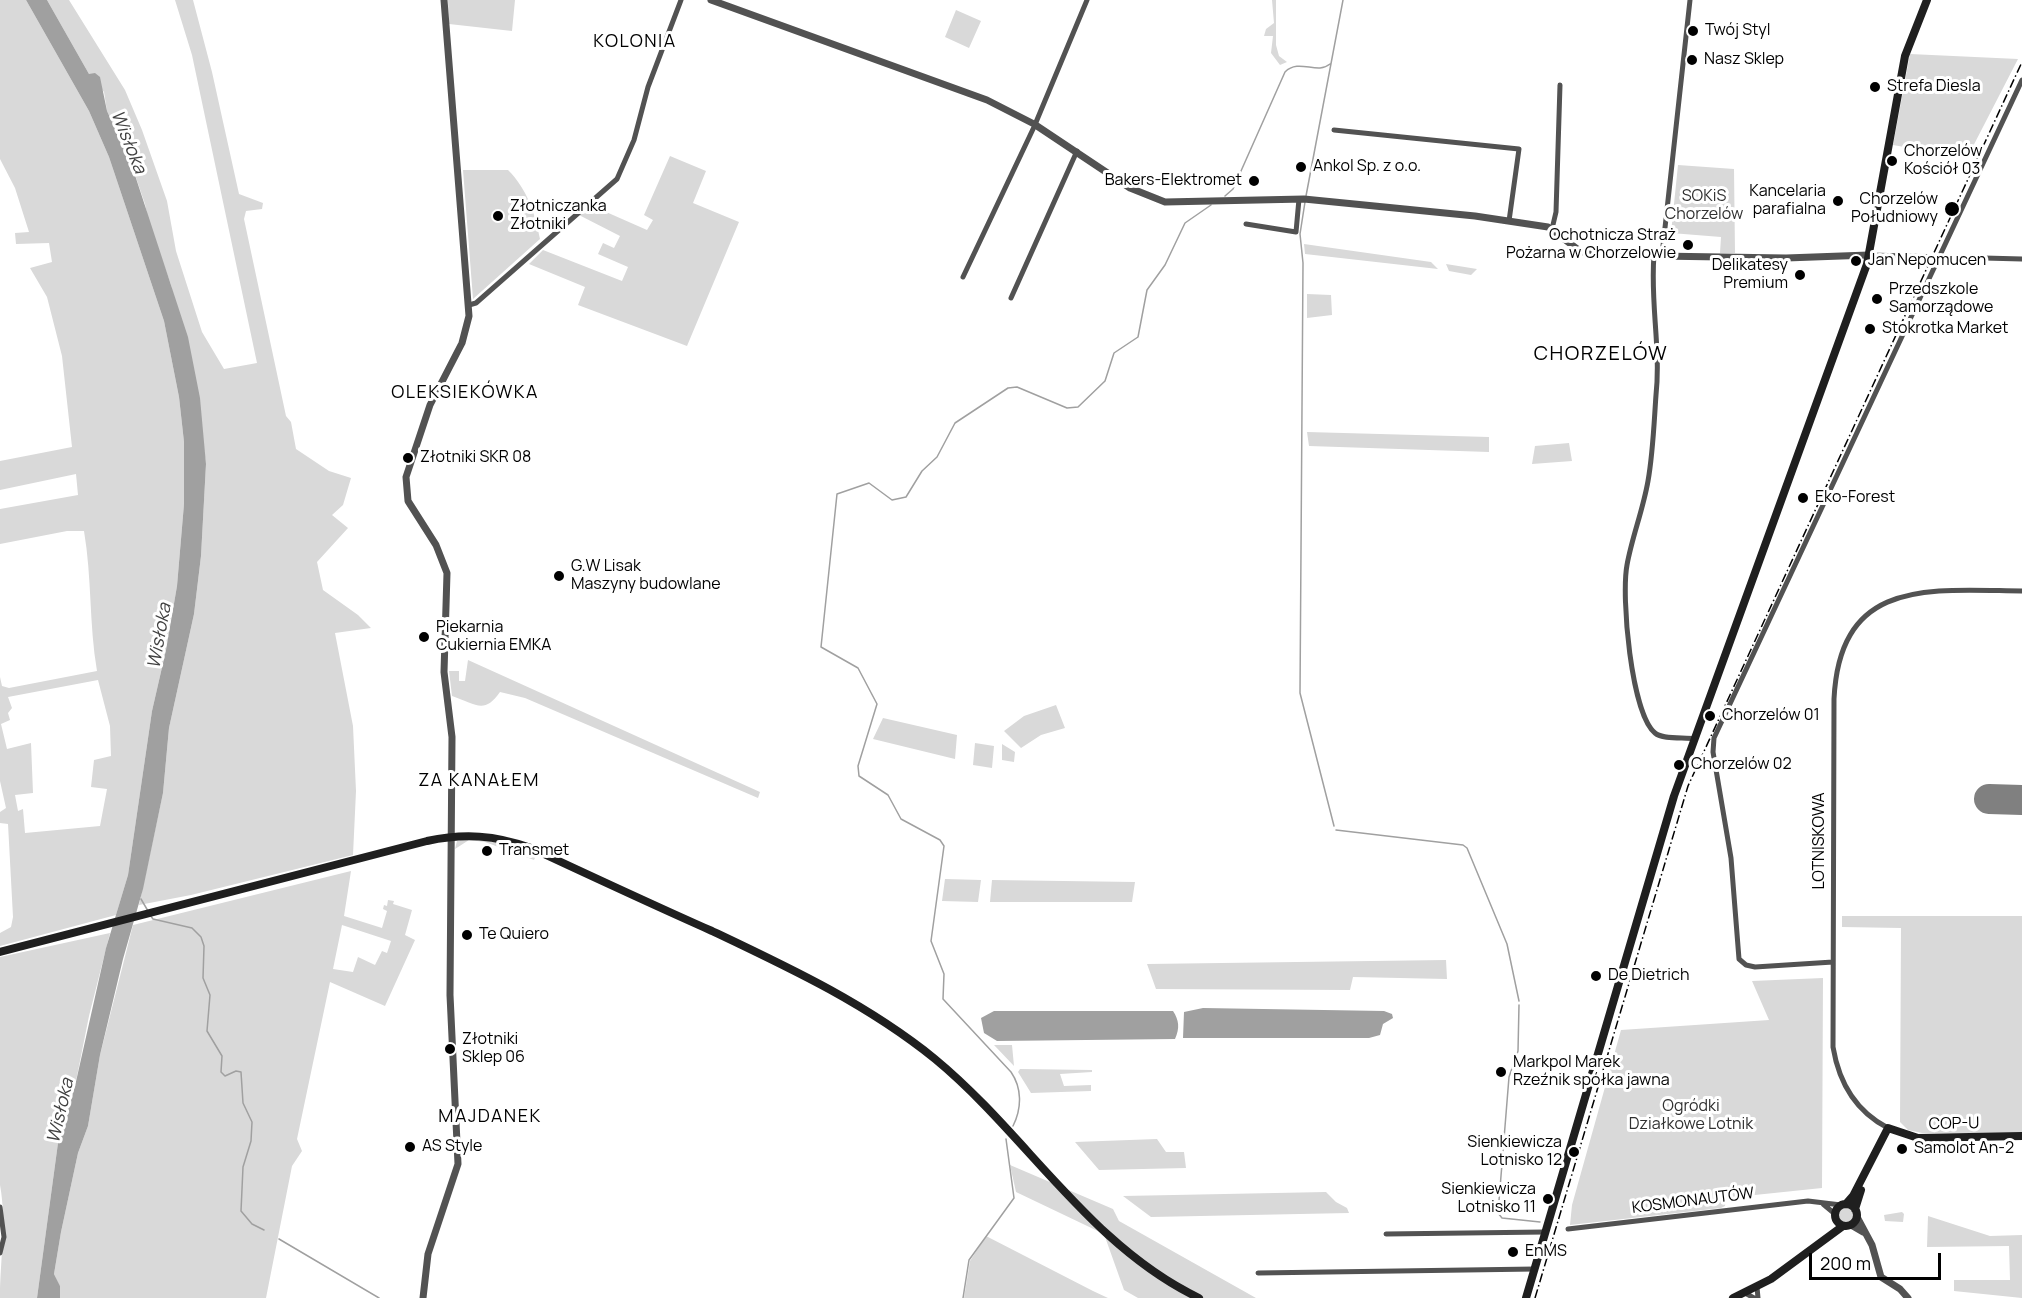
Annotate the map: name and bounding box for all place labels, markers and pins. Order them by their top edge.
place label: Twój Styl [1705,21,1770,41]
marker: Twój Styl [1686,24,1700,38]
place label: Nasz Sklep [1704,50,1784,70]
marker: Nasz Sklep [1685,53,1699,67]
place label: Strefa Diesla [1887,77,1981,97]
marker: Strefa Diesla [1868,80,1882,94]
place label: Chorzelów Kościół 03 [1904,142,1983,180]
marker: Chorzelów Kościół 03 [1885,154,1899,168]
place label: Ankol Sp. z o.o. [1313,157,1421,177]
marker: Ankol Sp. z o.o. [1294,160,1308,174]
place label: Bakers-Elektromet [1105,171,1242,191]
marker: Bakers-Elektromet [1247,174,1261,188]
place label: Kancelaria parafialna [1749,182,1826,220]
place label: Chorzelów Południowy [1851,190,1938,228]
marker: Kancelaria parafialna [1831,194,1845,208]
place label: Złotniczanka Złotniki [510,197,607,235]
marker: Chorzelów Południowy [1943,200,1961,218]
marker: Złotniczanka Złotniki [491,209,505,223]
place label: Ochotnicza Straż Pożarna w Chorzelowie [1506,226,1676,264]
marker: Ochotnicza Straż Pożarna w Chorzelowie [1681,238,1695,252]
place label: Jan Nepomucen [1868,251,1986,271]
marker: Jan Nepomucen [1849,254,1863,268]
place label: Delikatesy Premium [1712,256,1788,294]
marker: Delikatesy Premium [1793,268,1807,282]
place label: Przedszkole Samorządowe [1889,280,1993,318]
marker: Przedszkole Samorządowe [1870,292,1884,306]
place label: Stokrotka Market [1882,319,2008,339]
marker: Stokrotka Market [1863,322,1877,336]
place label: Złotniki SKR 08 [420,448,531,468]
marker: Złotniki SKR 08 [401,451,415,465]
place label: Eko-Forest [1815,488,1895,508]
marker: Eko-Forest [1796,491,1810,505]
place label: G.W Lisak Maszyny budowlane [571,557,721,595]
marker: G.W Lisak Maszyny budowlane [552,569,566,583]
place label: Piekarnia Cukiernia EMKA [436,618,551,656]
marker: Piekarnia Cukiernia EMKA [417,630,431,644]
place label: Chorzelów 01 [1722,706,1820,726]
marker: Chorzelów 01 [1703,709,1717,723]
place label: Chorzelów 02 [1691,755,1792,775]
marker: Chorzelów 02 [1672,758,1686,772]
place label: Transmet [499,841,569,861]
marker: Transmet [480,844,494,858]
place label: Te Quiero [479,925,549,945]
marker: Te Quiero [460,928,474,942]
place label: De Dietrich [1608,966,1689,986]
marker: De Dietrich [1589,969,1603,983]
place label: Złotniki Sklep 06 [462,1030,525,1068]
marker: Złotniki Sklep 06 [443,1042,457,1056]
place label: Markpol Marek Rzeźnik spółka jawna [1513,1053,1670,1091]
marker: Markpol Marek Rzeźnik spółka jawna [1494,1065,1508,1079]
place label: Sienkiewicza Lotnisko 12 [1467,1133,1562,1171]
place label: AS Style [422,1137,482,1157]
place label: Samolot An-2 [1914,1139,2014,1159]
marker: AS Style [403,1140,417,1154]
marker: Samolot An-2 [1895,1142,1909,1156]
marker: Sienkiewicza Lotnisko 12 [1567,1145,1581,1159]
place label: Sienkiewicza Lotnisko 11 [1441,1180,1536,1218]
marker: Sienkiewicza Lotnisko 11 [1541,1192,1555,1206]
place label: EnMS [1525,1242,1567,1262]
marker: EnMS [1506,1245,1520,1259]

